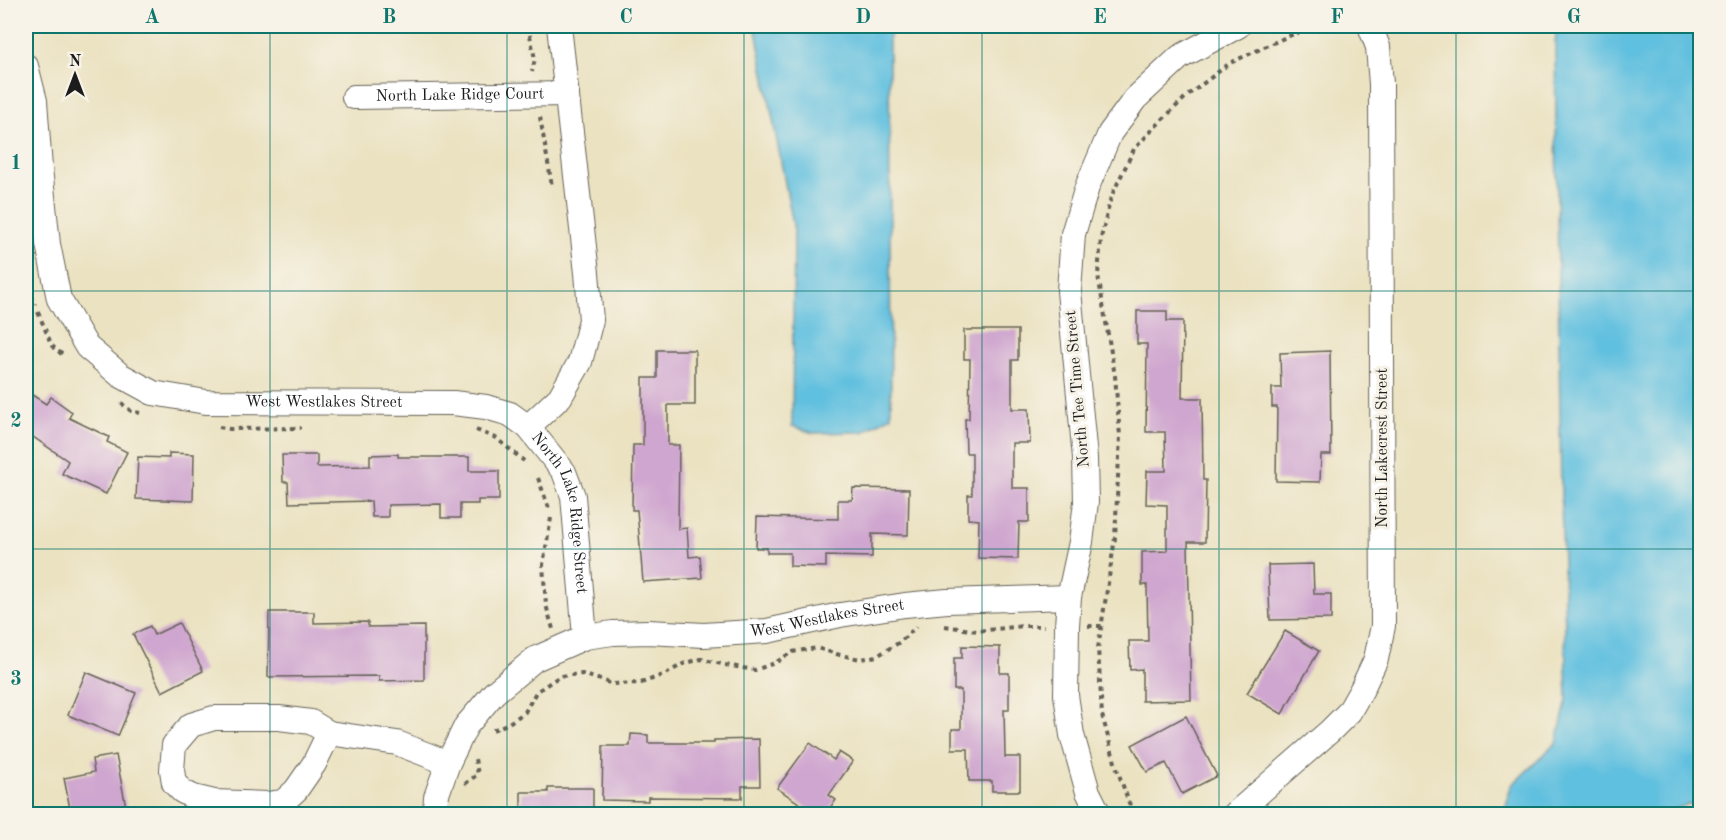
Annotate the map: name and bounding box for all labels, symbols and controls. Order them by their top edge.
text: A [144,8,160,28]
text: B [382,8,396,28]
text: C [619,8,633,28]
text: D [855,8,871,28]
text: E [1093,8,1107,28]
text: F [1330,8,1344,28]
text: G [1567,8,1581,28]
north arrow [45,45,105,105]
text: N [69,54,82,70]
street label: North Lake Ridge Court [376,86,545,105]
text: 1 [10,154,22,174]
street label: North Tee Time Street [1063,309,1093,468]
street label: North Lakecrest Street [1375,367,1391,528]
street label: West Westlakes Street [245,394,403,411]
text: 2 [10,412,22,432]
street label: North Lake Ridge Street [528,430,589,595]
street label: West Westlakes Street [749,597,906,640]
text: 3 [10,670,22,690]

